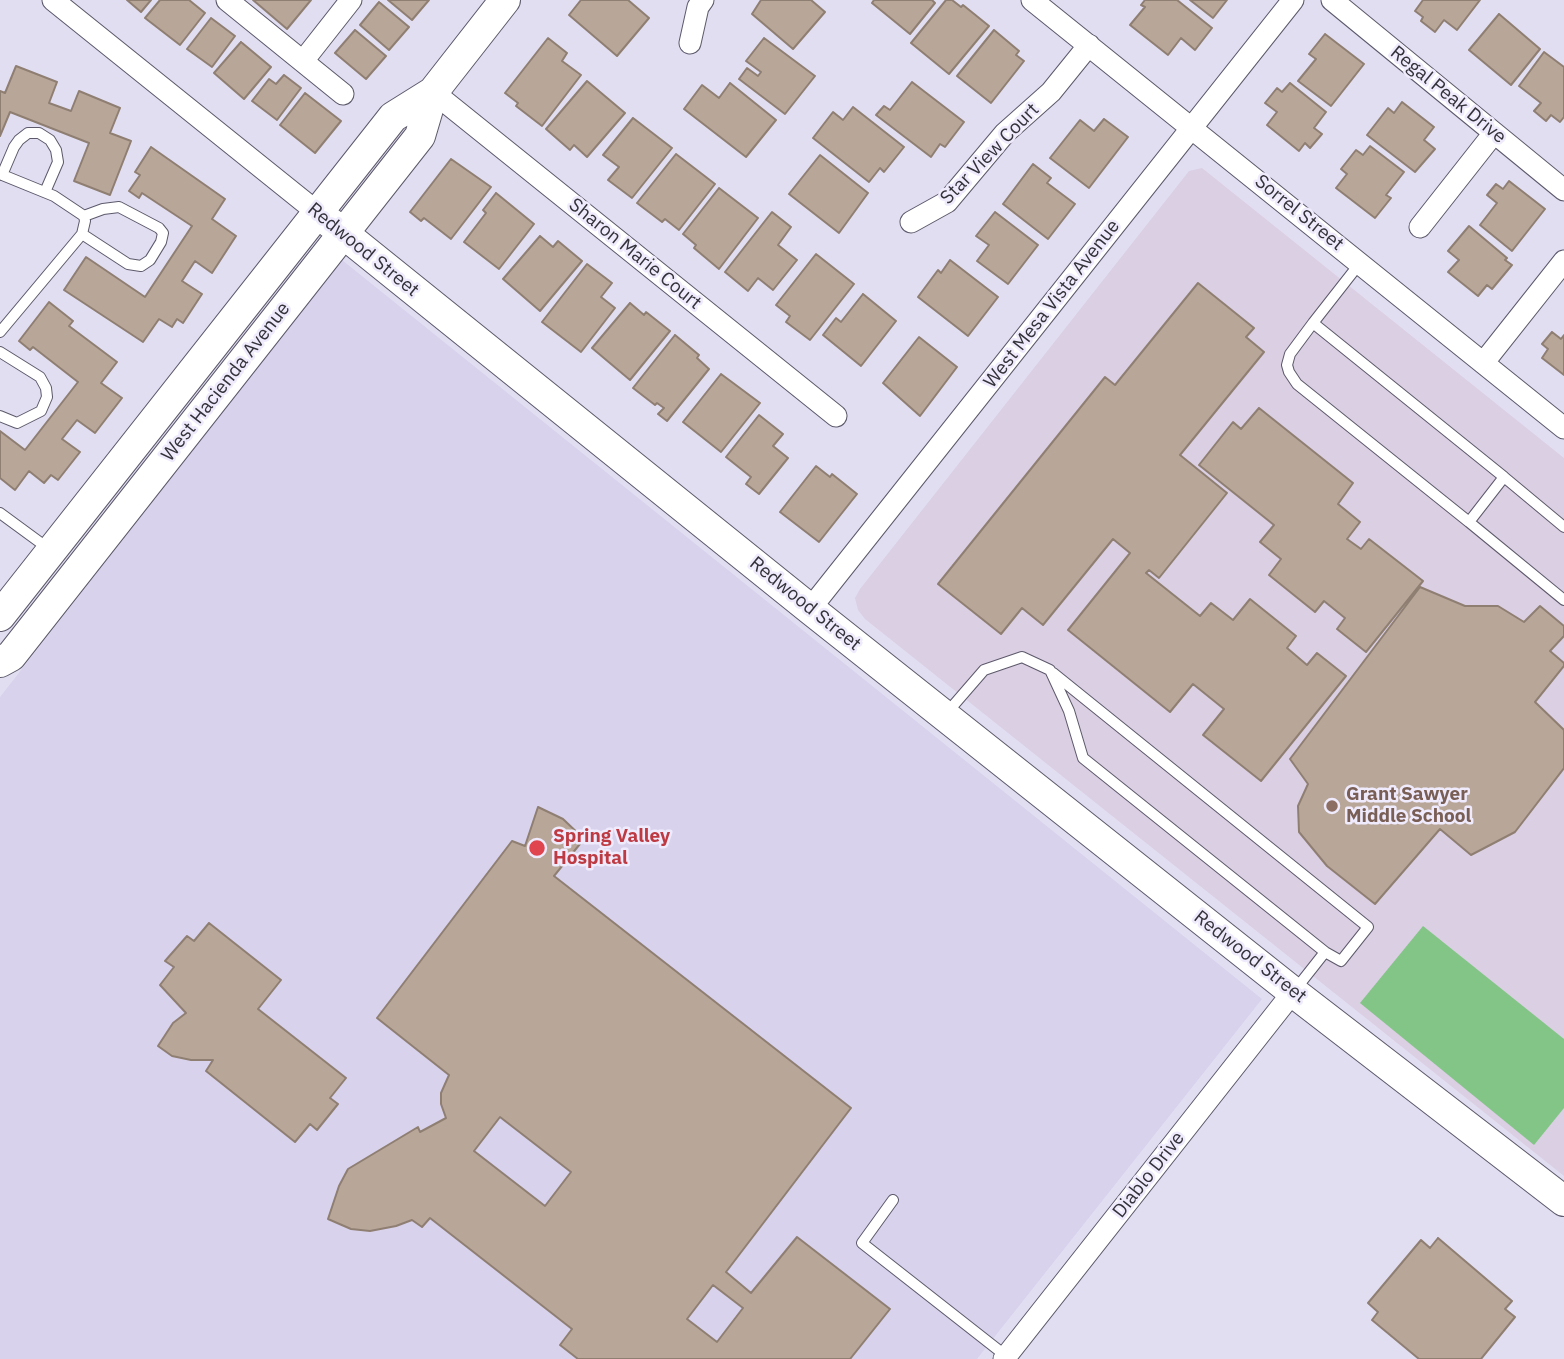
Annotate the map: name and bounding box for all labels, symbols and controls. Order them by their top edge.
street label: Regal Peak Drive [1385,41,1511,149]
street label: Star View Court [936,99,1044,209]
street label: Sorrel Street [1250,170,1348,256]
street label: Sharon Marie Court [564,194,706,314]
street label: Redwood Street [303,198,423,302]
street label: West Mesa Vista Avenue [979,215,1125,393]
street label: West Hacienda Avenue [157,298,295,466]
street label: Redwood Street [745,552,865,656]
place label: Grant Sawyer Middle School [1346,784,1471,828]
marker: Grant Sawyer Middle School [1324,798,1340,814]
place label: Spring Valley Hospital [553,826,670,870]
marker: Spring Valley Hospital [527,838,547,858]
street label: Redwood Street [1189,906,1311,1008]
street label: Diablo Drive [1108,1127,1190,1223]

